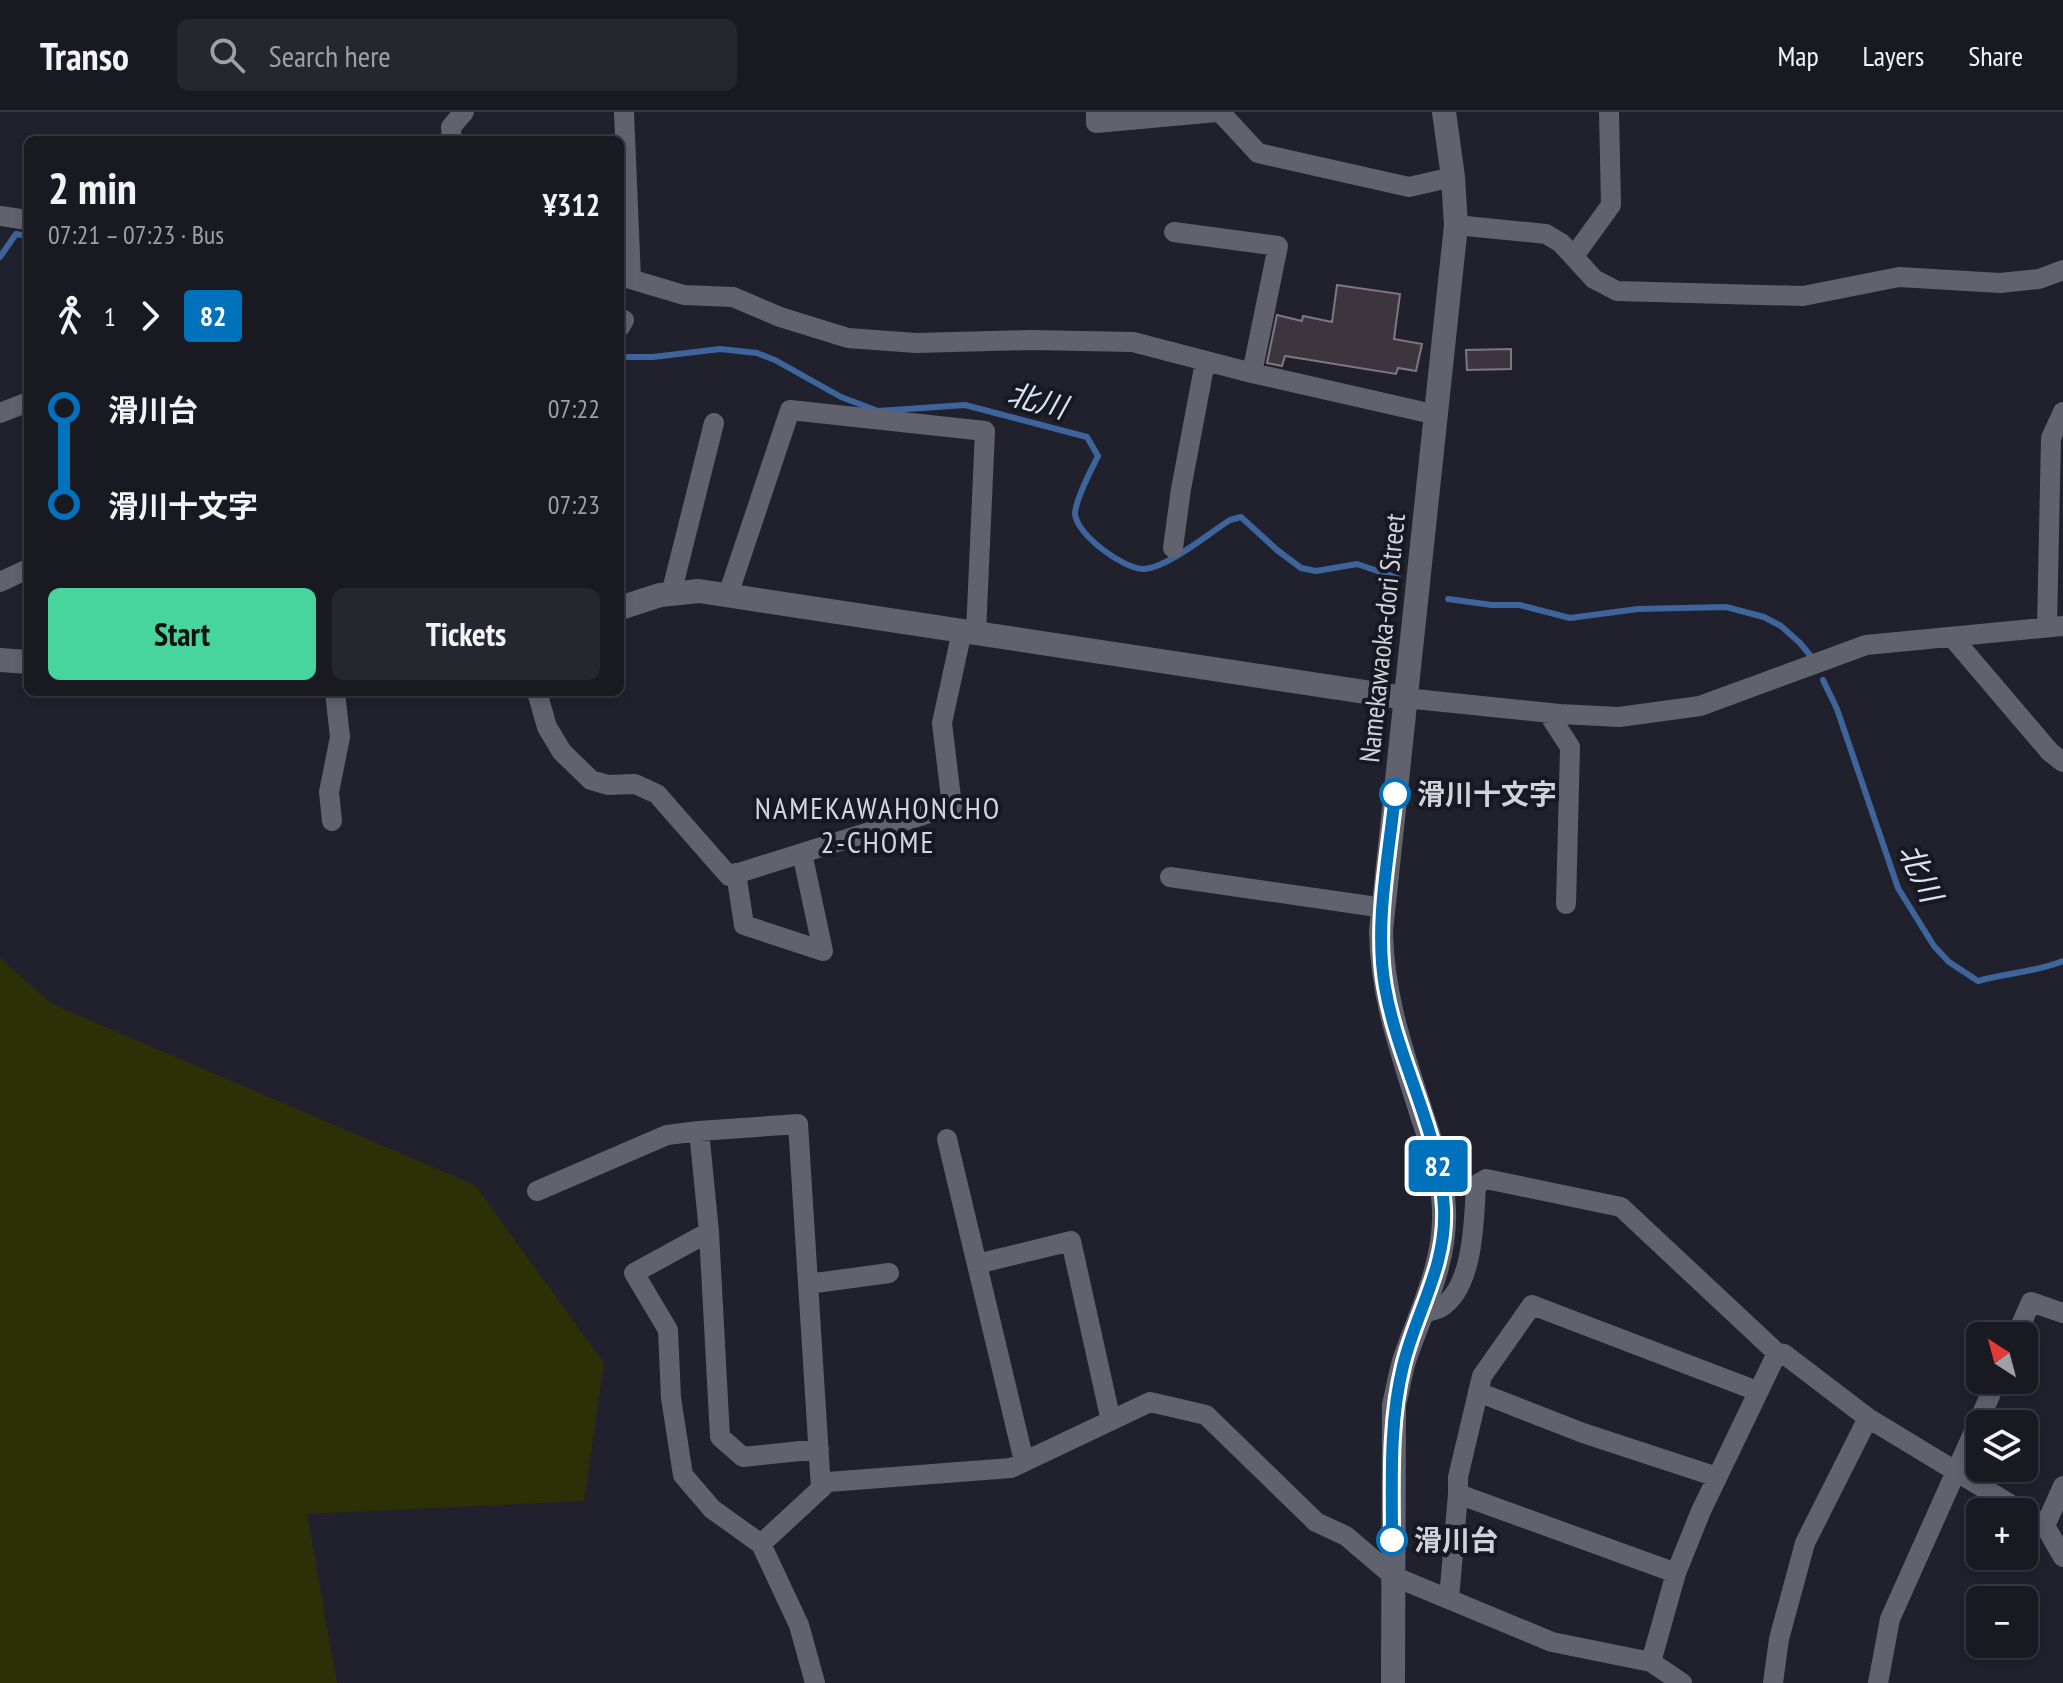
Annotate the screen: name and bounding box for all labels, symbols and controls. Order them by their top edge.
search box [177,19,737,91]
text: Transo [40,31,129,80]
icon: search [205,33,249,77]
text: Search here [269,36,391,75]
text: Map [1777,37,1819,74]
text: Layers [1863,37,1924,74]
text: Share [1968,37,2023,74]
text: 2 min [48,159,137,216]
text: ¥312 [543,185,600,224]
text: 07:21 – 07:23 · Bus [48,218,224,251]
icon: walk [48,294,92,338]
icon: forward [128,294,172,338]
text: 82 [200,297,226,334]
text: 1 [104,300,116,333]
water label: 北川 [1003,373,1074,427]
text: 滑川台 [108,390,198,429]
text: 07:22 [548,392,600,425]
text: 滑川十文字 [108,486,258,525]
text: 07:23 [548,488,600,521]
street label: Namekawaoka-dori Street [1350,511,1413,764]
button: Start [48,588,316,680]
button: Tickets [332,588,600,680]
place label: 滑川十文字 [1417,775,1557,812]
marker: 滑川十文字 [1380,779,1410,809]
district label: NAMEKAWAHONCHO 2-CHOME [755,788,1001,861]
water label: 北川 [1891,837,1953,911]
line badge: 82 [1402,1140,1474,1192]
text: 82 [1425,1147,1451,1184]
north arrow [1966,1322,2038,1394]
map controls [1966,1322,2038,1658]
button: layers [1966,1410,2038,1482]
button: + [1966,1498,2038,1570]
place label: 滑川台 [1414,1521,1498,1558]
marker: 滑川台 [1377,1525,1407,1555]
button: − [1966,1586,2038,1658]

